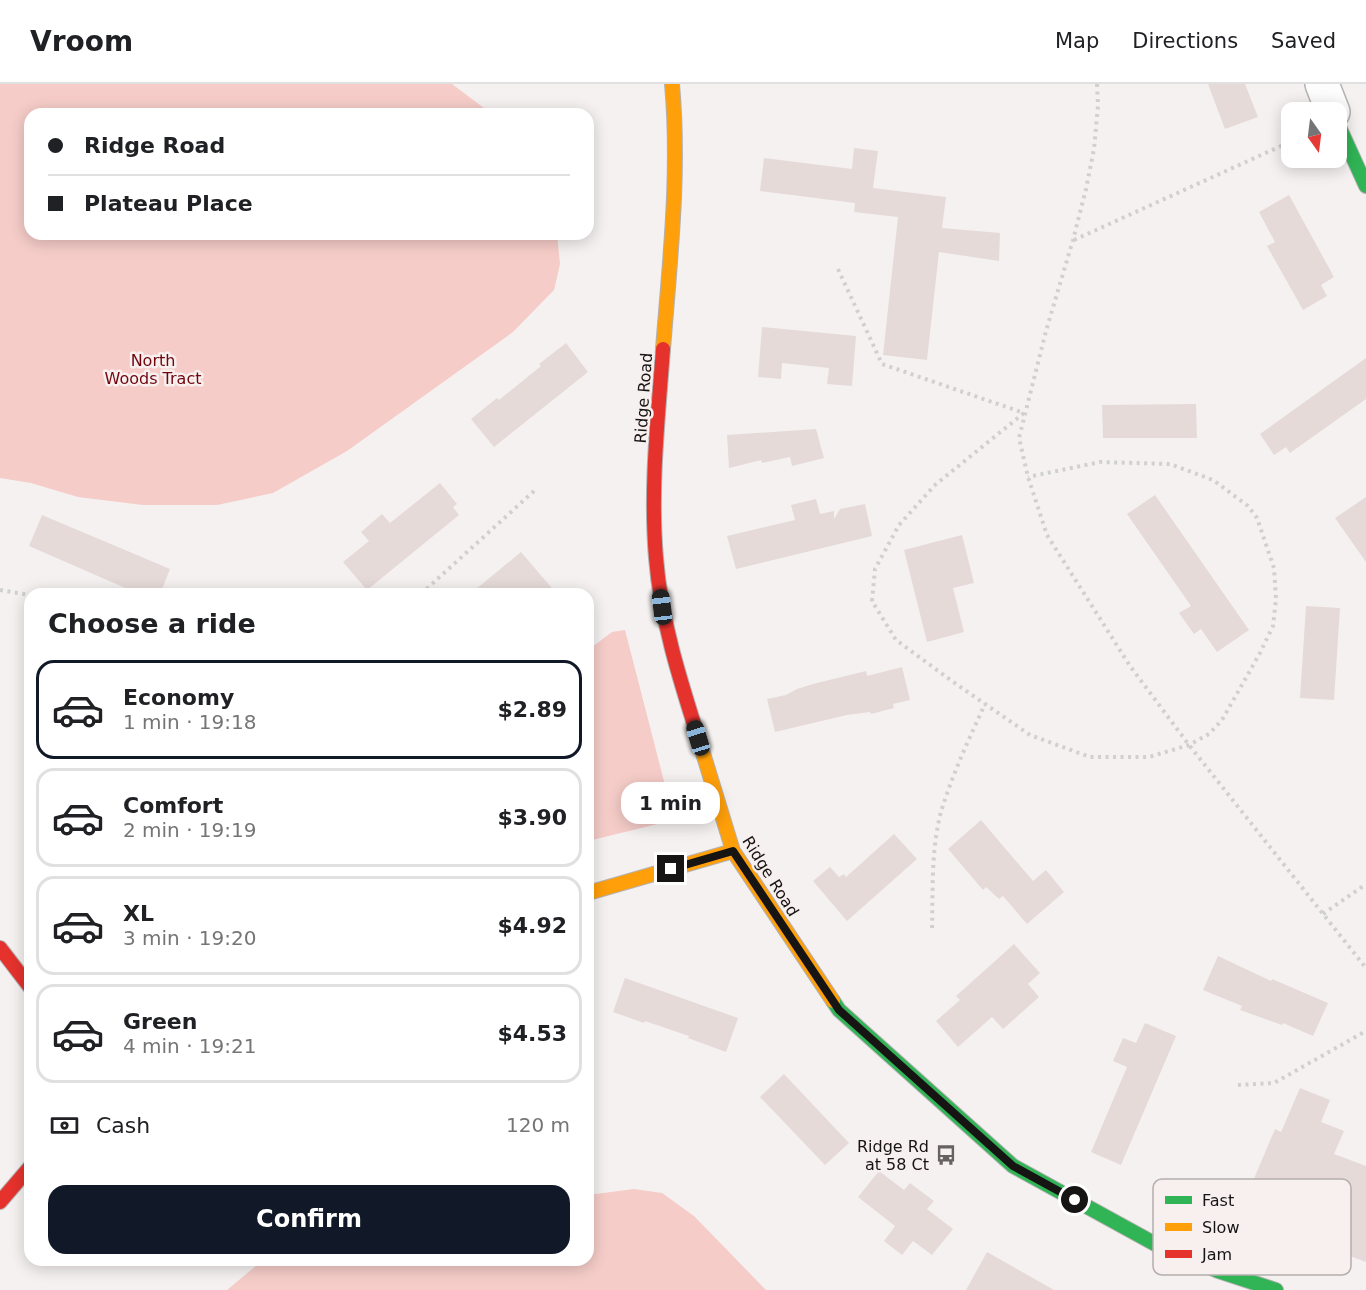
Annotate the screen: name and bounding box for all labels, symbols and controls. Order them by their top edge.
text: Vroom [30,25,133,58]
text: Map [1055,29,1099,53]
text: Directions [1132,29,1238,53]
text: Saved [1271,29,1336,53]
north arrow [1281,102,1347,168]
map controls [1281,102,1347,168]
text: Ridge Road [84,133,225,158]
text: Plateau Place [84,191,253,216]
park label: North Woods Tract [105,351,201,388]
street label: Ridge Road [631,352,656,444]
car [651,588,673,626]
text: Choose a ride [48,608,256,639]
icon: car [51,683,105,737]
text: Economy [123,685,234,710]
text: $2.89 [497,697,567,722]
text: 1 min · 19:18 [123,710,257,734]
car [684,718,712,758]
callout: 1 min [622,782,720,824]
icon: car [51,791,105,845]
text: 1 min [639,791,702,815]
text: Comfort [123,793,223,818]
text: $3.90 [497,805,567,830]
text: 2 min · 19:19 [123,818,257,842]
street label: Ridge Road [738,833,803,920]
route end [657,855,684,882]
icon: car [51,899,105,953]
text: XL [123,901,154,926]
text: $4.92 [497,913,567,938]
text: 3 min · 19:20 [123,926,257,950]
icon: car [51,1007,105,1061]
text: Green [123,1009,197,1034]
text: $4.53 [497,1021,567,1046]
text: 4 min · 19:21 [123,1034,257,1058]
icon: cash [48,1109,81,1142]
text: Cash [96,1113,150,1138]
text: 120 m [506,1113,570,1137]
place label: Ridge Rd at 58 Ct [857,1137,929,1174]
bus stop icon: Ridge Rd at 58 Ct [934,1143,958,1167]
legend [1153,1179,1351,1275]
button: Confirm [48,1185,570,1254]
route start [1061,1186,1088,1213]
text: Fast [1202,1191,1234,1210]
text: Slow [1202,1218,1239,1237]
text: Jam [1201,1245,1232,1264]

